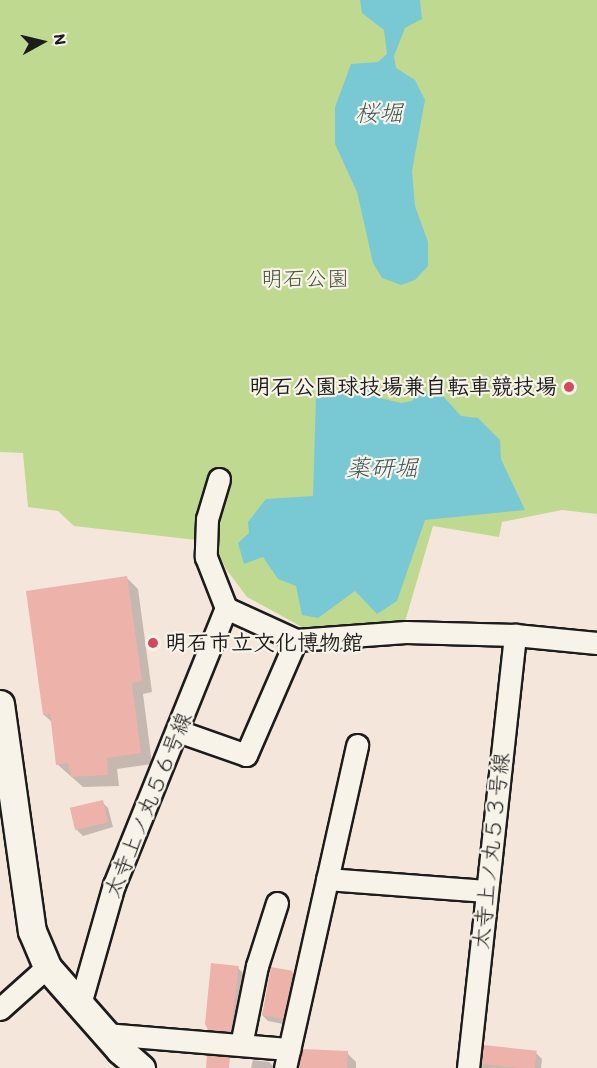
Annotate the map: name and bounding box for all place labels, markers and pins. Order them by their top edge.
place label: 明石公園球技場兼自転車競技場 [249,374,557,400]
marker: 明石公園球技場兼自転車競技場 [562,380,576,394]
place label: 明石市立文化博物館 [165,630,363,656]
marker: 明石市立文化博物館 [146,636,160,650]

